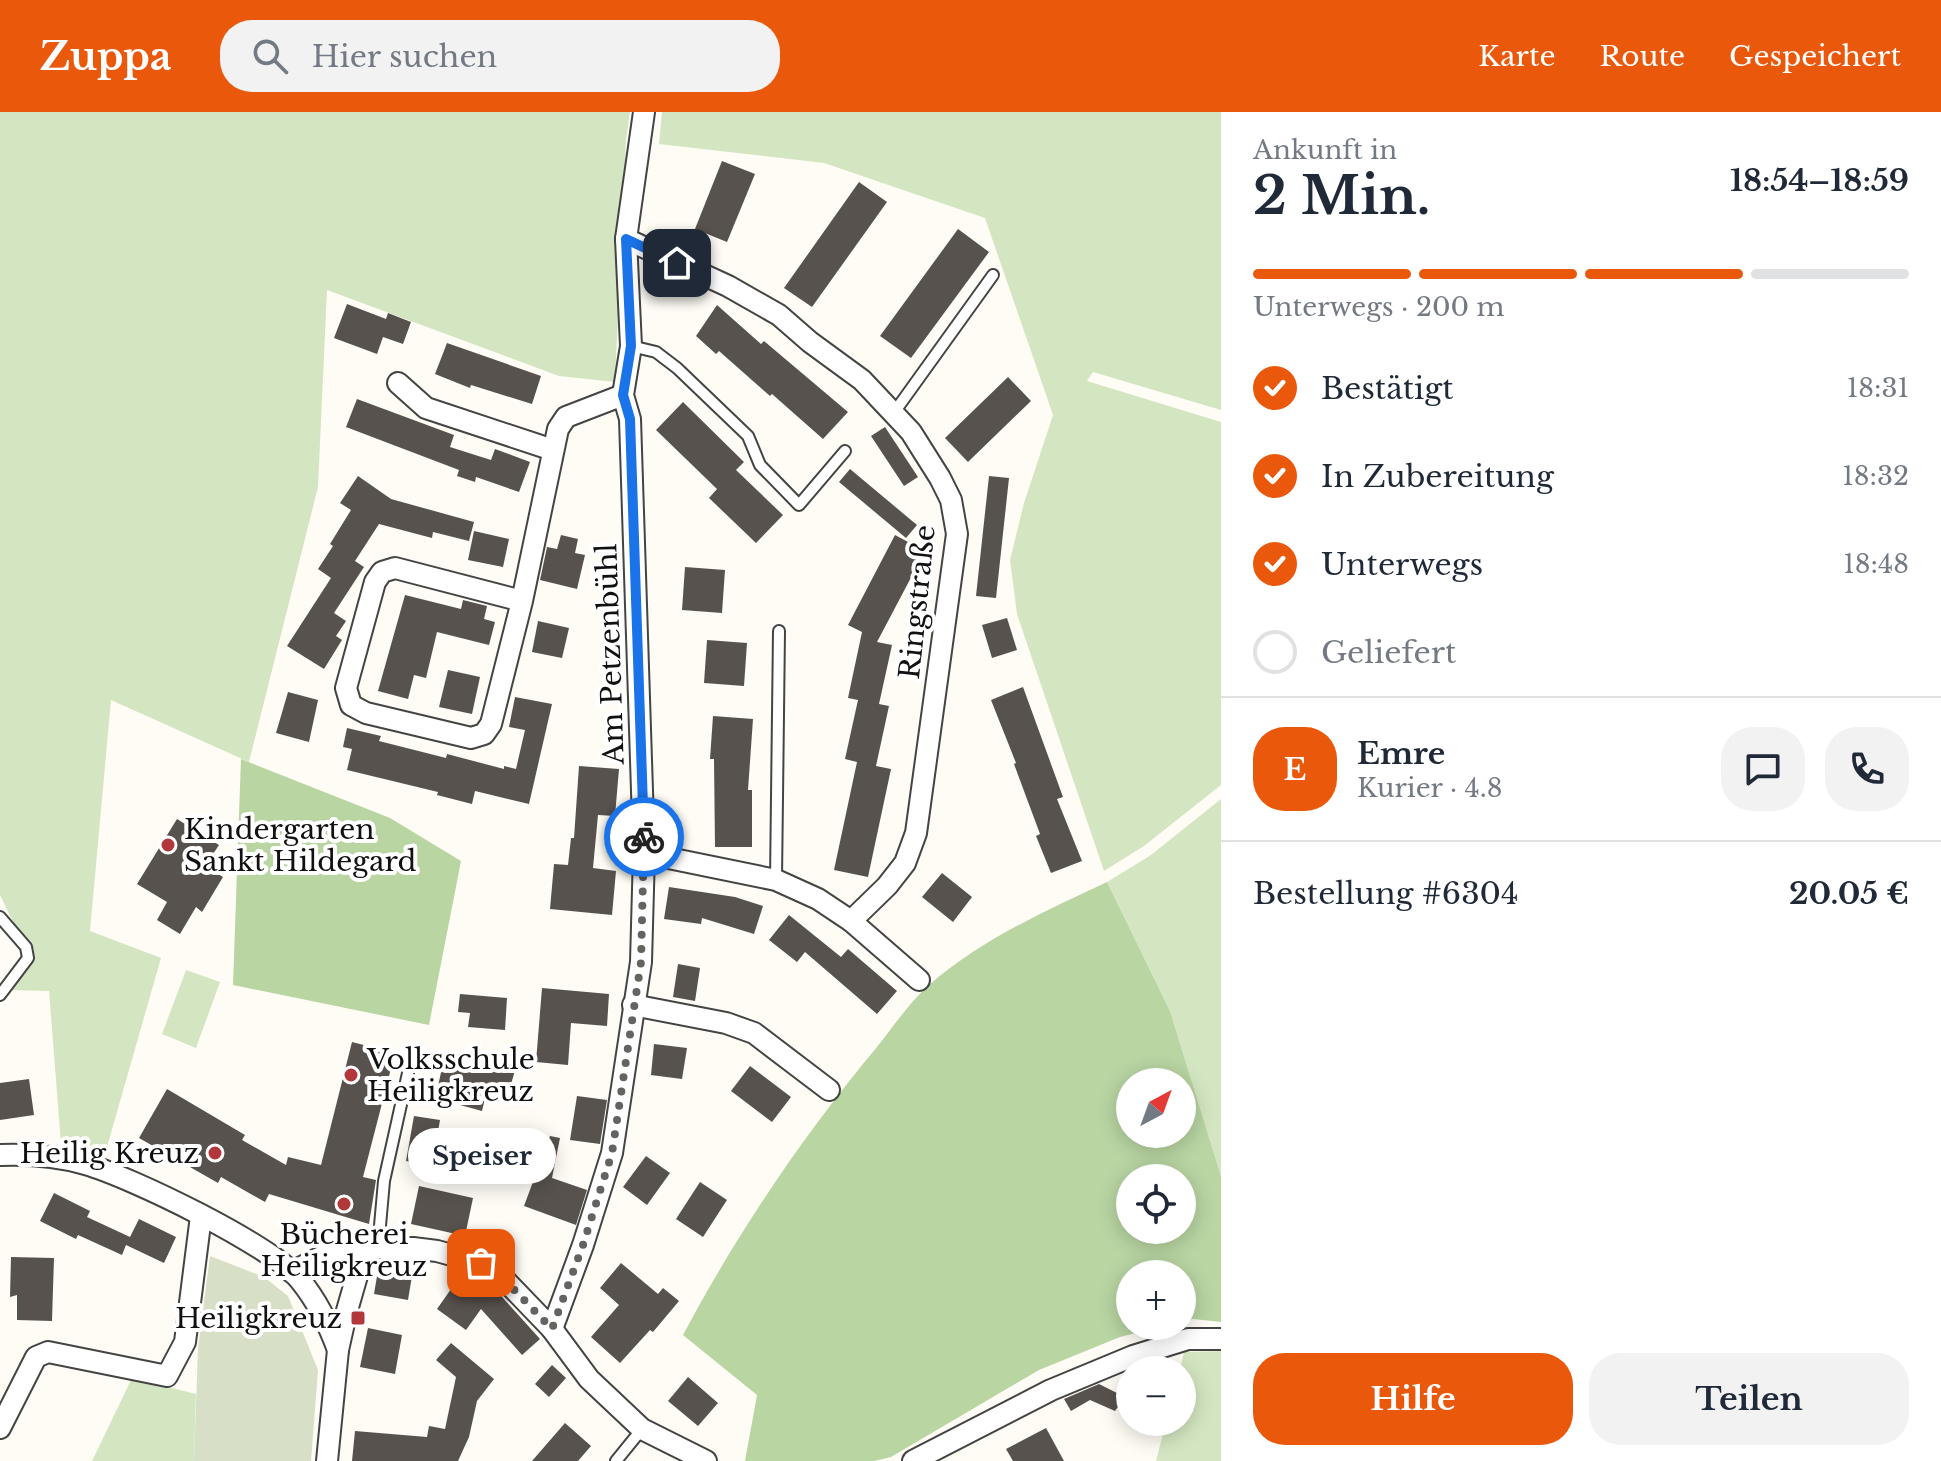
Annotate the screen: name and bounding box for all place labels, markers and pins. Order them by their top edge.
pin [643,229,711,297]
place label: Kindergarten Sankt Hildegard [184,812,417,879]
marker: Kindergarten Sankt Hildegard [159,836,177,854]
place label: Volksschule Heiligkreuz [366,1042,535,1109]
marker: Volksschule Heiligkreuz [342,1066,360,1084]
callout: Speiser [407,1127,555,1183]
place label: Heilig Kreuz [20,1136,199,1171]
marker: Heilig Kreuz [206,1144,224,1162]
marker: Bücherei Heiligkreuz [335,1195,353,1213]
place label: Bücherei Heiligkreuz [261,1217,427,1284]
pin [447,1229,515,1297]
place label: Heiligkreuz [175,1301,342,1336]
marker: Heiligkreuz [349,1309,367,1327]

